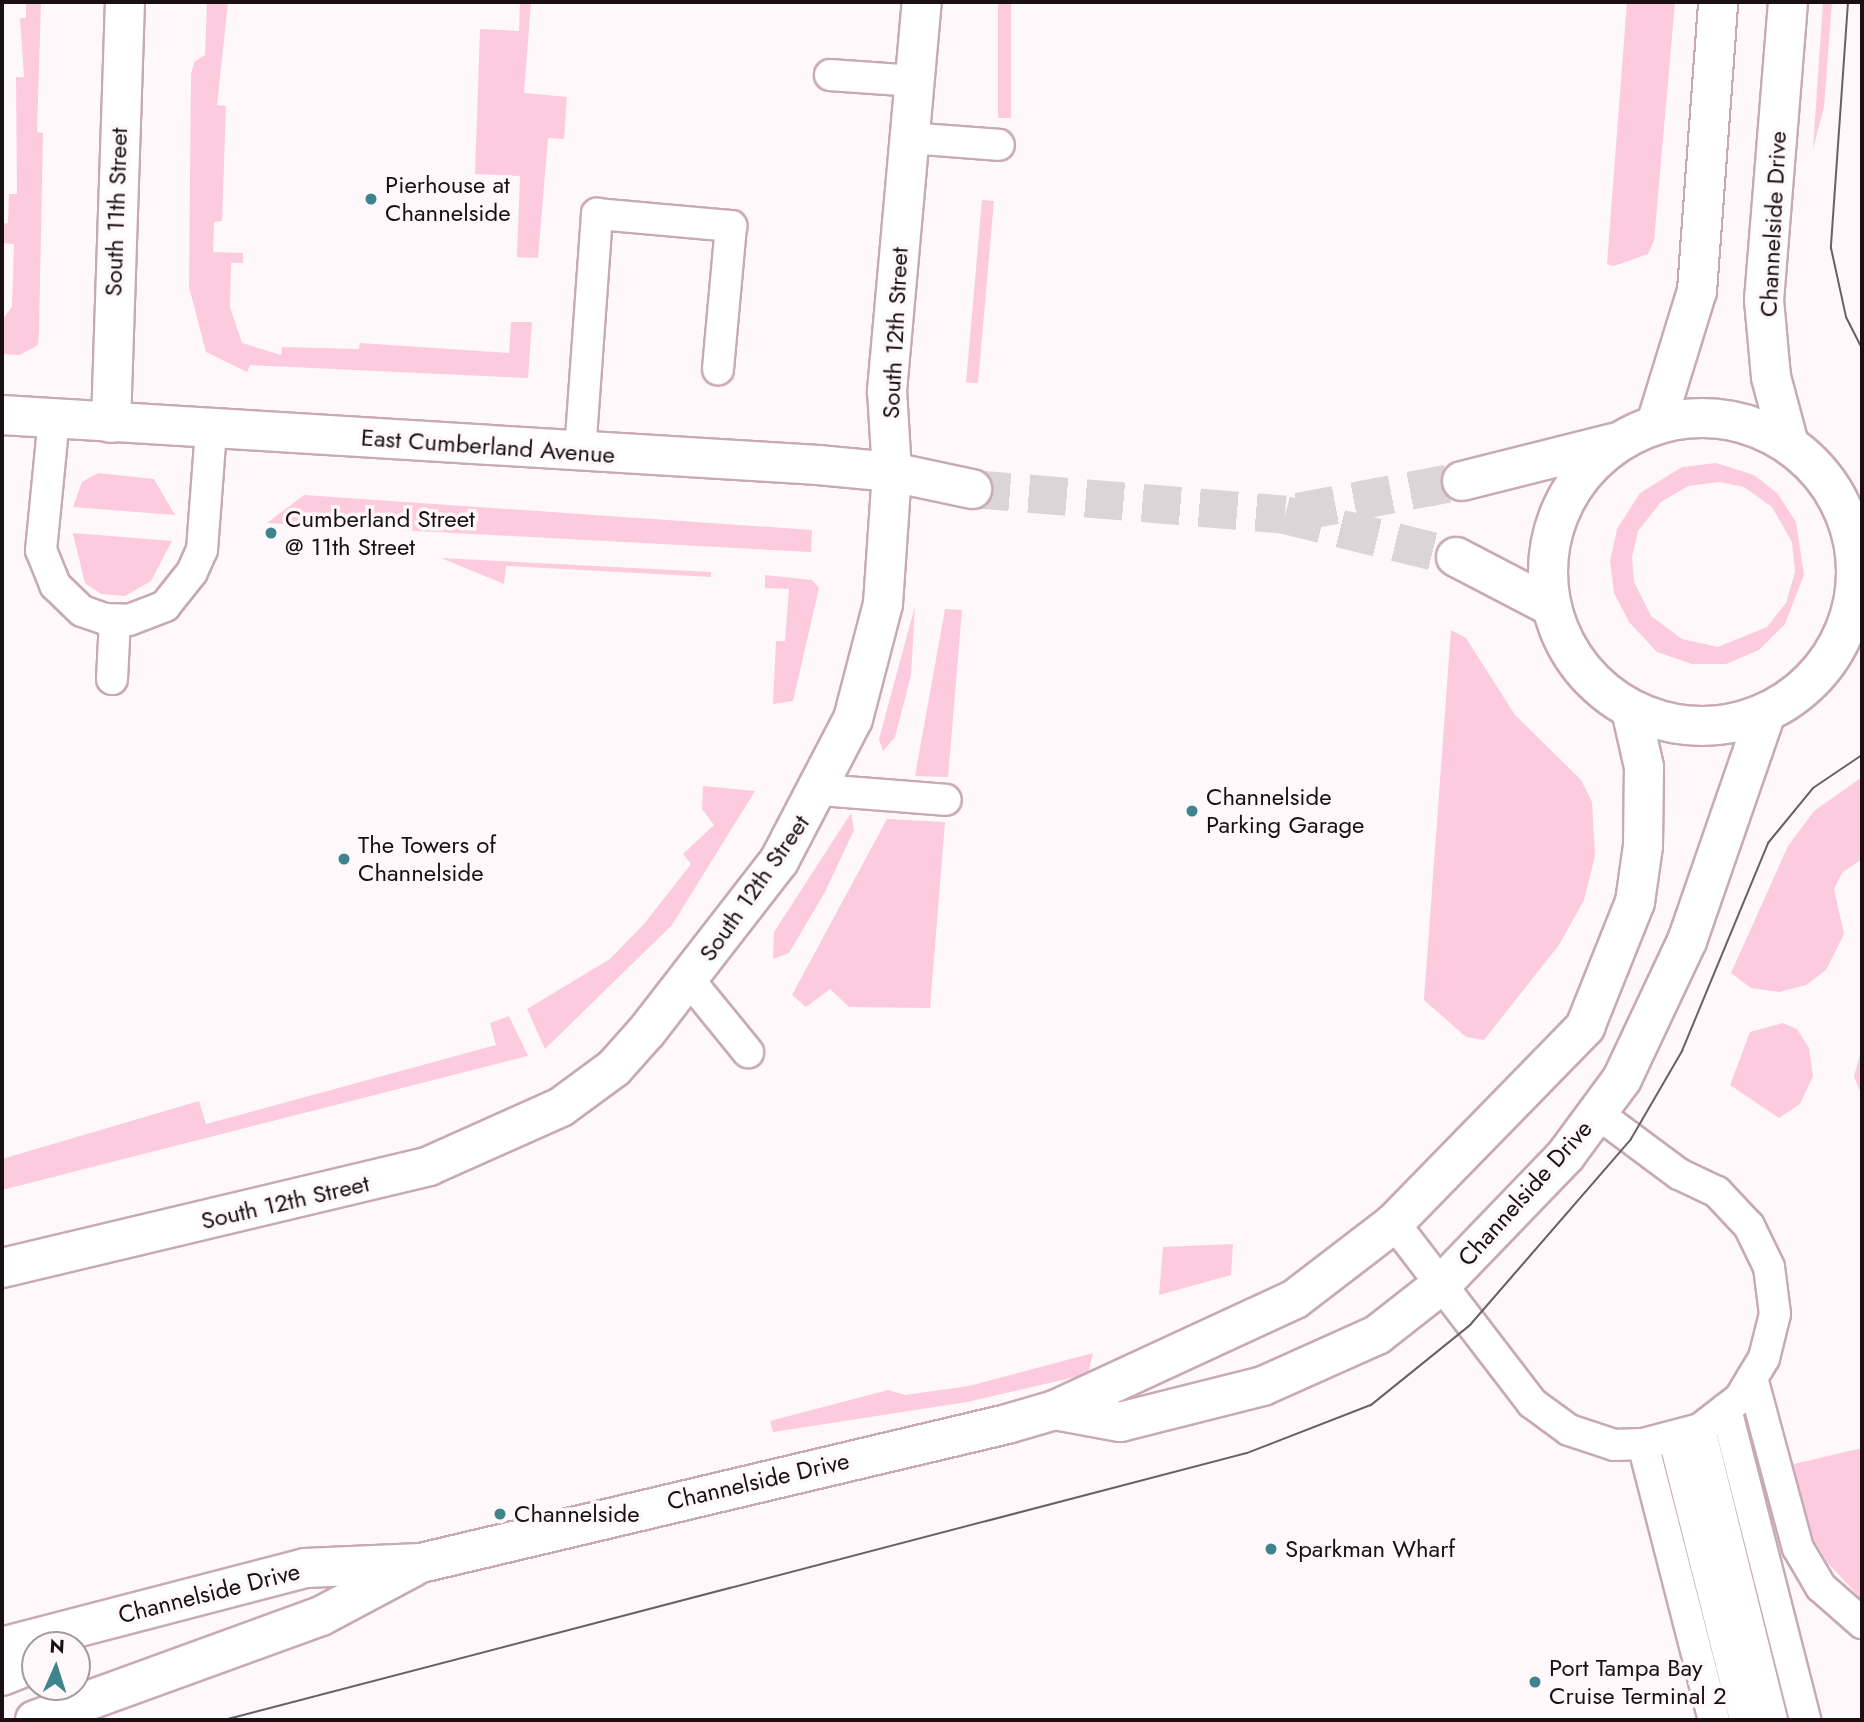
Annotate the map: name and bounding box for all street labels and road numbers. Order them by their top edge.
street label: South 11th Street [99,127,133,297]
street label: Channelside Drive [1754,130,1792,318]
street label: South 12th Street [876,247,914,419]
street label: East Cumberland Avenue [360,423,616,469]
street label: South 12th Street [693,809,815,967]
street label: Channelside Drive [1452,1114,1598,1272]
street label: South 12th Street [198,1169,372,1235]
street label: Channelside Drive [664,1446,852,1516]
street label: Channelside Drive [115,1557,303,1629]

